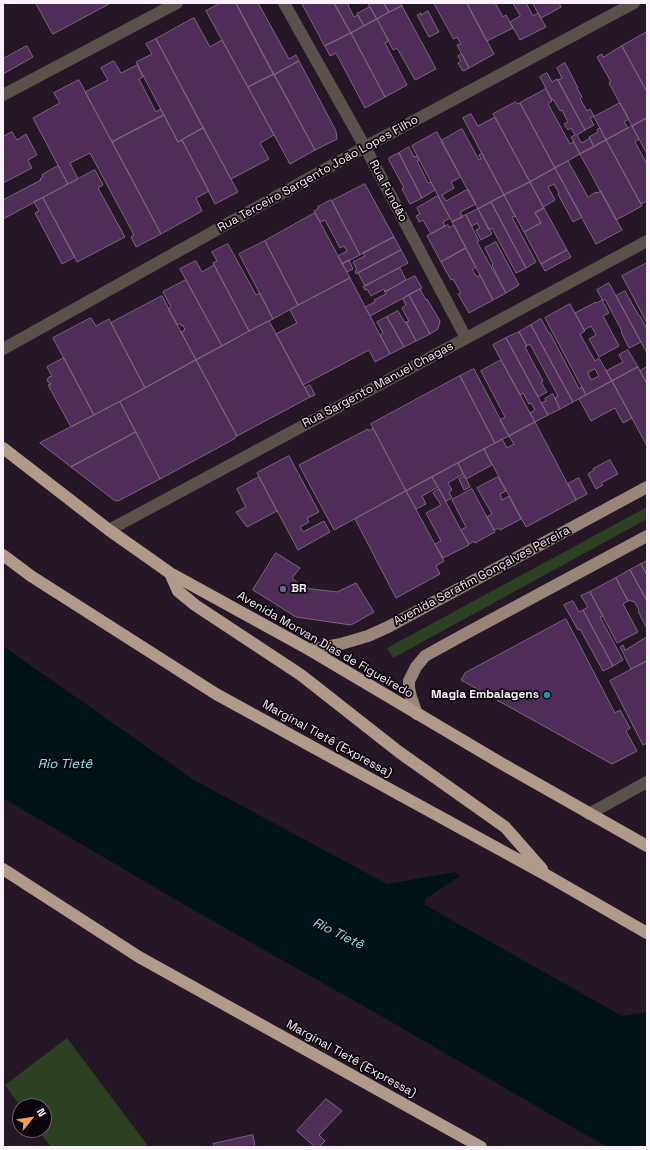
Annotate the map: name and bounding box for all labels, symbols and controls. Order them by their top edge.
street label: Rua Terceiro Sargento João Lopes Filho [215,113,421,235]
street label: Rua Fundão [366,158,410,224]
street label: Rua Sargento Manuel Chagas [300,339,456,431]
street label: Avenida Serafim Gonçalves Pereira [391,523,573,629]
place label: BR [291,582,307,596]
marker: BR [278,584,288,594]
street label: Avenida Morvan Dias de Figueiredo [234,589,416,701]
place label: Magia Embalagens [431,688,539,702]
marker: Magia Embalagens [542,690,552,700]
street label: Marginal Tietê (Expressa) [260,697,394,781]
water label: Rio Tietê [38,756,92,772]
water label: Rio Tietê [310,915,366,953]
street label: Marginal Tietê (Expressa) [284,1017,418,1101]
north arrow [12,1098,52,1138]
text: N [34,1106,49,1119]

